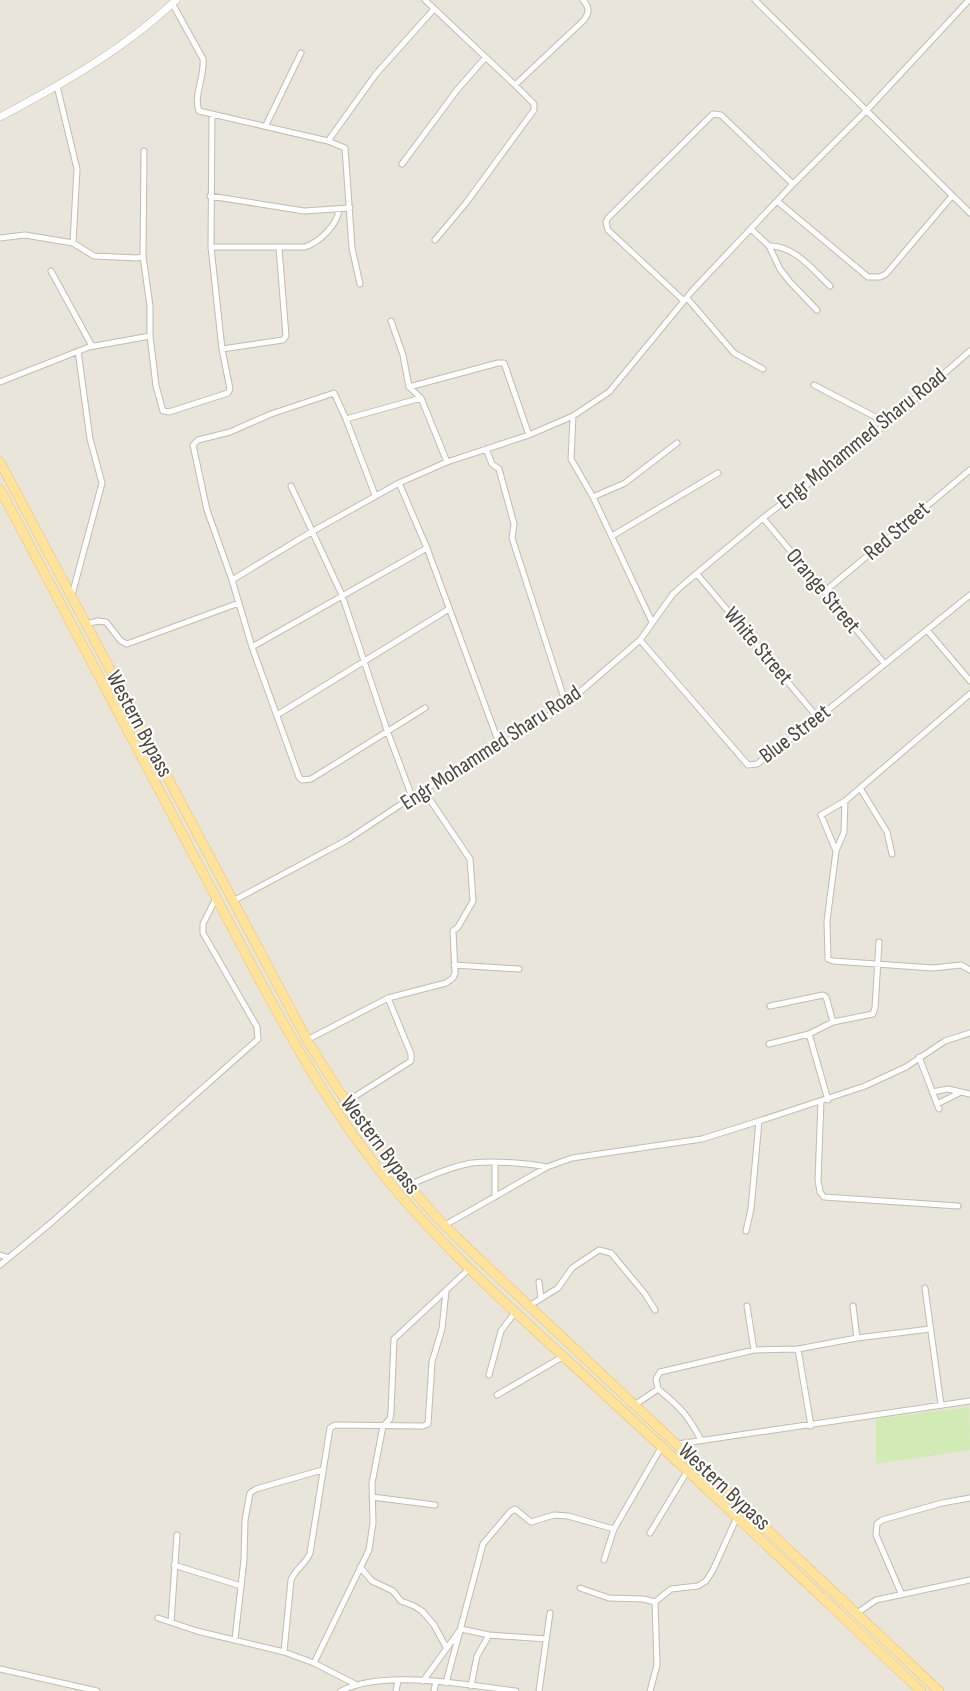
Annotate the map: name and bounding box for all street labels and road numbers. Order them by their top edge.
street label: Engr Mohammed Sharu Road [772,362,952,516]
street label: Red Street [859,495,936,566]
street label: Orange Street [780,543,866,639]
street label: White Street [718,602,798,691]
street label: Western Bypass [100,666,178,782]
street label: Engr Mohammed Sharu Road [396,680,586,816]
street label: Blue Street [754,698,836,769]
street label: Western Bypass [334,1090,426,1200]
street label: Western Bypass [672,1437,776,1537]

